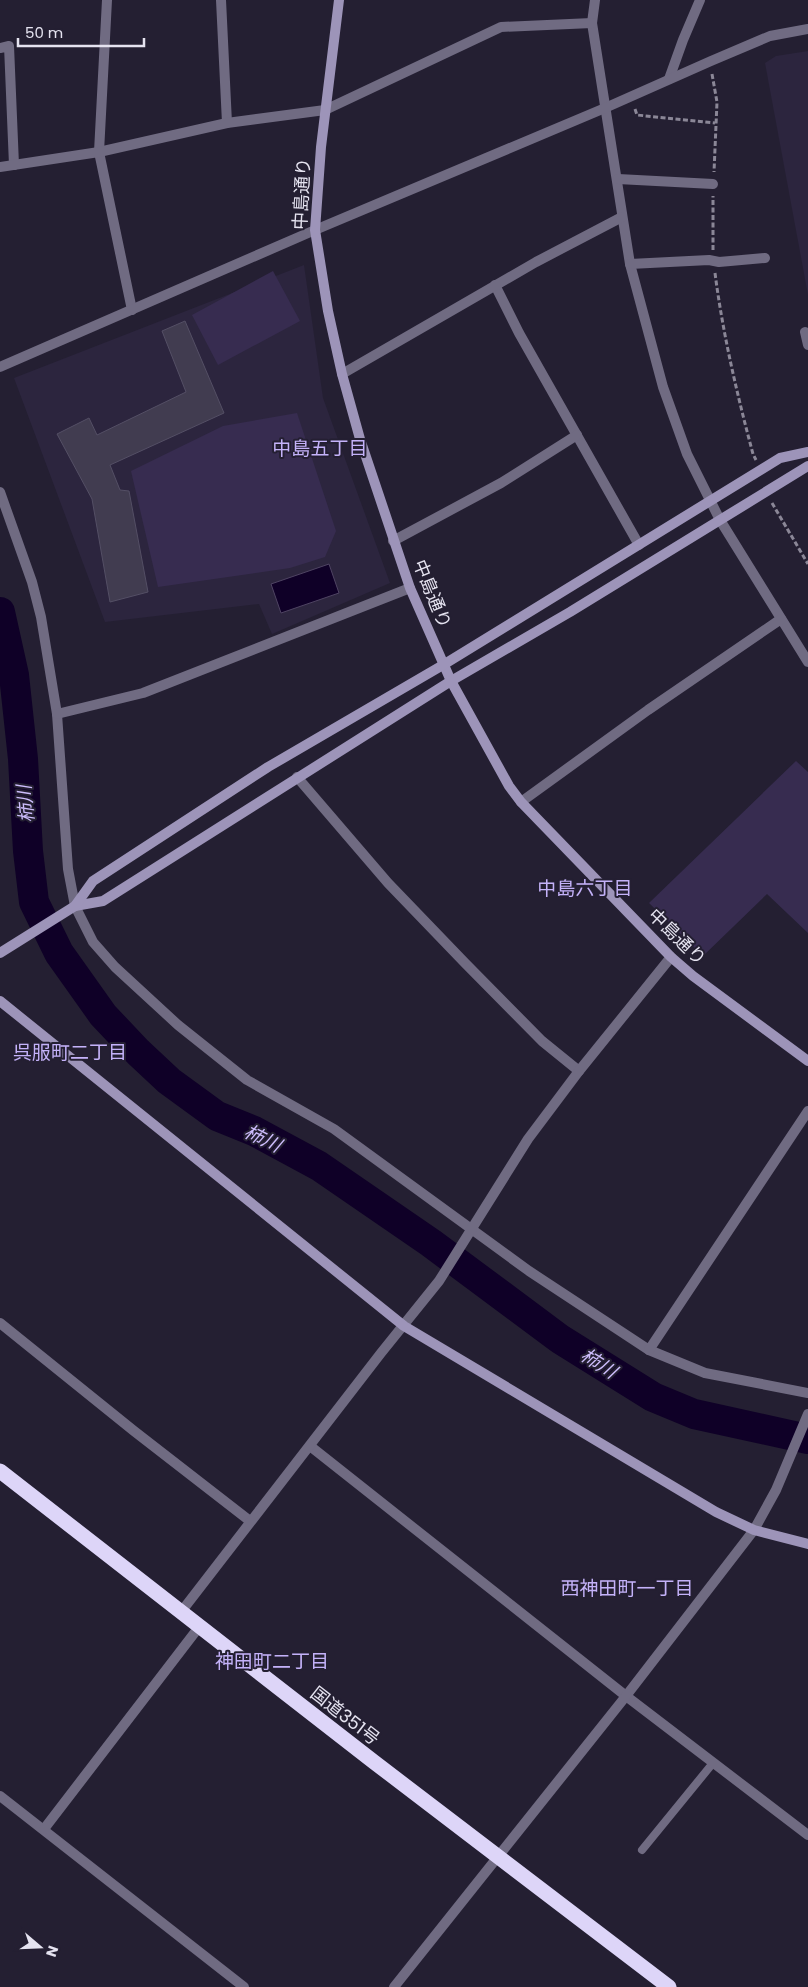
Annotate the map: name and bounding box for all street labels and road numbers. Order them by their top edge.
street label: 中島通り [287,157,316,231]
street label: 中島通り [407,556,458,632]
street label: 中島通り [643,903,712,971]
street label: 国道351号 [305,1681,385,1751]

